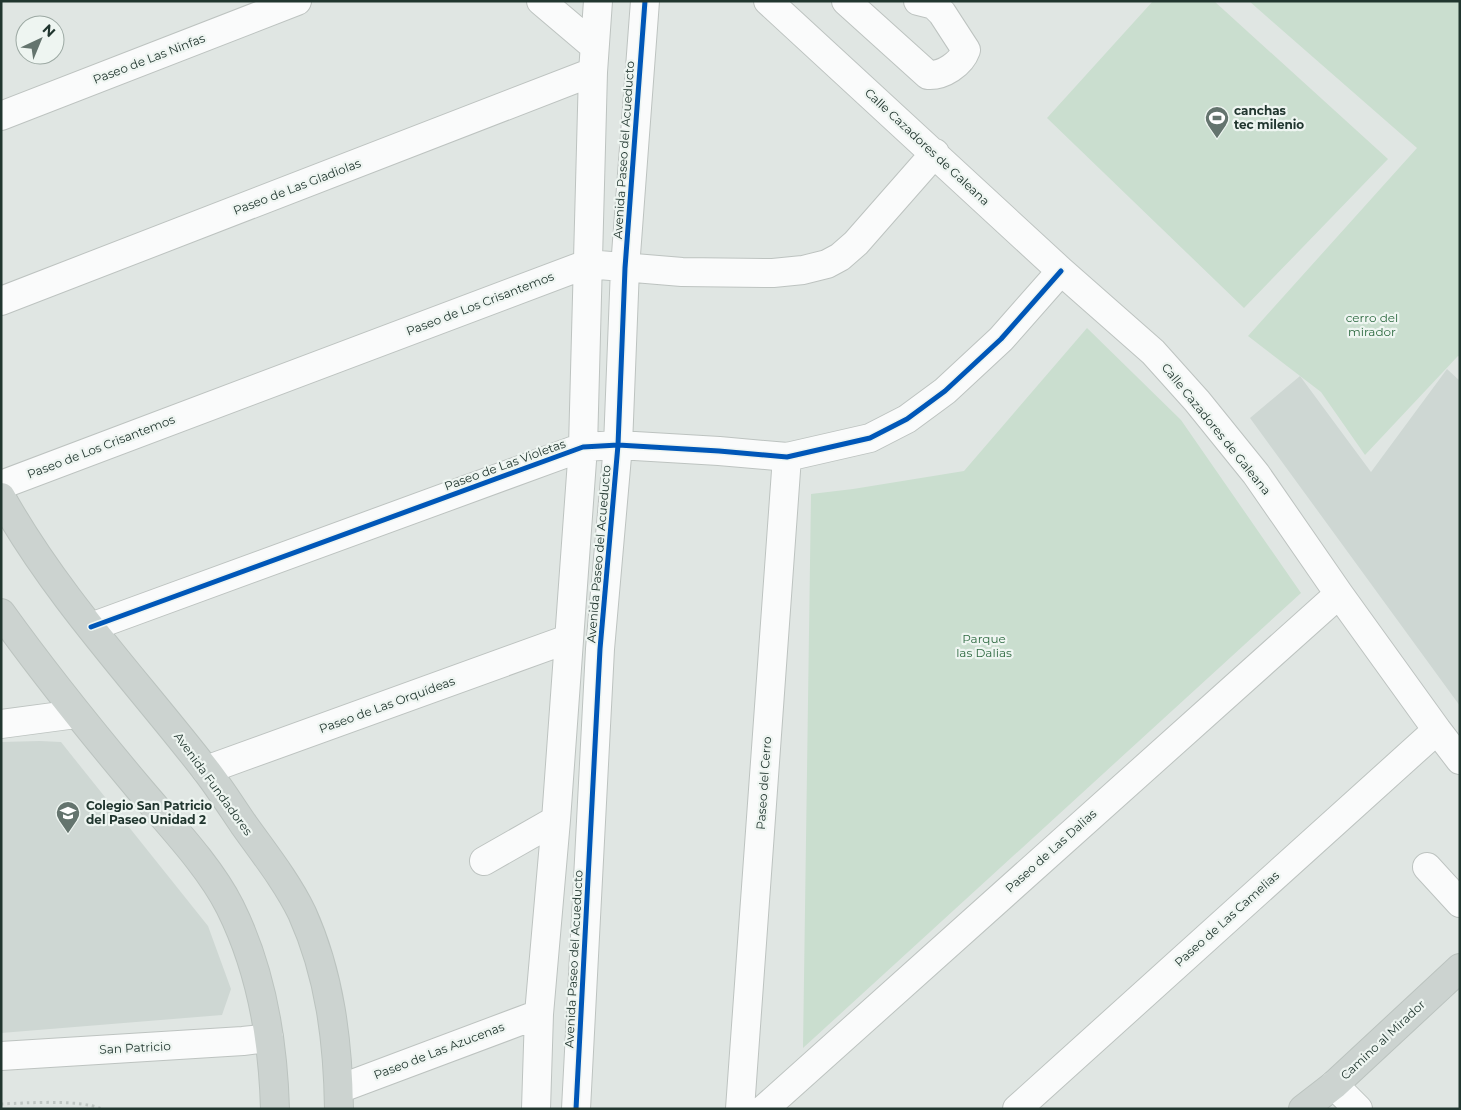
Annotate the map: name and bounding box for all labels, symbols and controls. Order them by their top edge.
north arrow [15,15,65,65]
text: N [39,20,59,41]
street label: Paseo de Las Ninfas [91,30,207,87]
street label: Avenida Paseo del Acueducto [610,60,637,239]
street label: Calle Cazadores de Galeana [862,85,993,208]
place label: canchas tec milenio [1234,103,1304,132]
sports icon: canchas tec milenio [1204,105,1230,139]
street label: Paseo de Las Gladiolas [231,155,363,218]
street label: Paseo de Los Crisantemos [404,268,556,339]
park label: cerro del mirador [1346,310,1398,339]
street label: Calle Cazadores de Galeana [1159,360,1274,498]
street label: Paseo de Los Crisantemos [25,411,177,482]
street label: Paseo de Las Violetas [442,436,568,493]
street label: Avenida Paseo del Acueducto [583,464,614,643]
park label: Parque las Dalias [956,631,1012,660]
street label: Paseo de Las Orquídeas [317,673,457,736]
street label: Avenida Fundadores [171,729,256,838]
street label: Paseo del Cerro [753,736,774,830]
place label: Colegio San Patricio del Paseo Unidad 2 [86,798,212,827]
school or university icon: Colegio San Patricio del Paseo Unidad 2 [55,800,81,834]
street label: Paseo de Las Dalias [1002,806,1099,895]
street label: Paseo de Las Camelias [1171,868,1282,970]
street label: Avenida Paseo del Acueducto [561,869,586,1048]
street label: Camino al Mirador [1337,996,1428,1083]
street label: Paseo de Las Azucenas [371,1019,506,1082]
street label: San Patricio [99,1038,171,1057]

